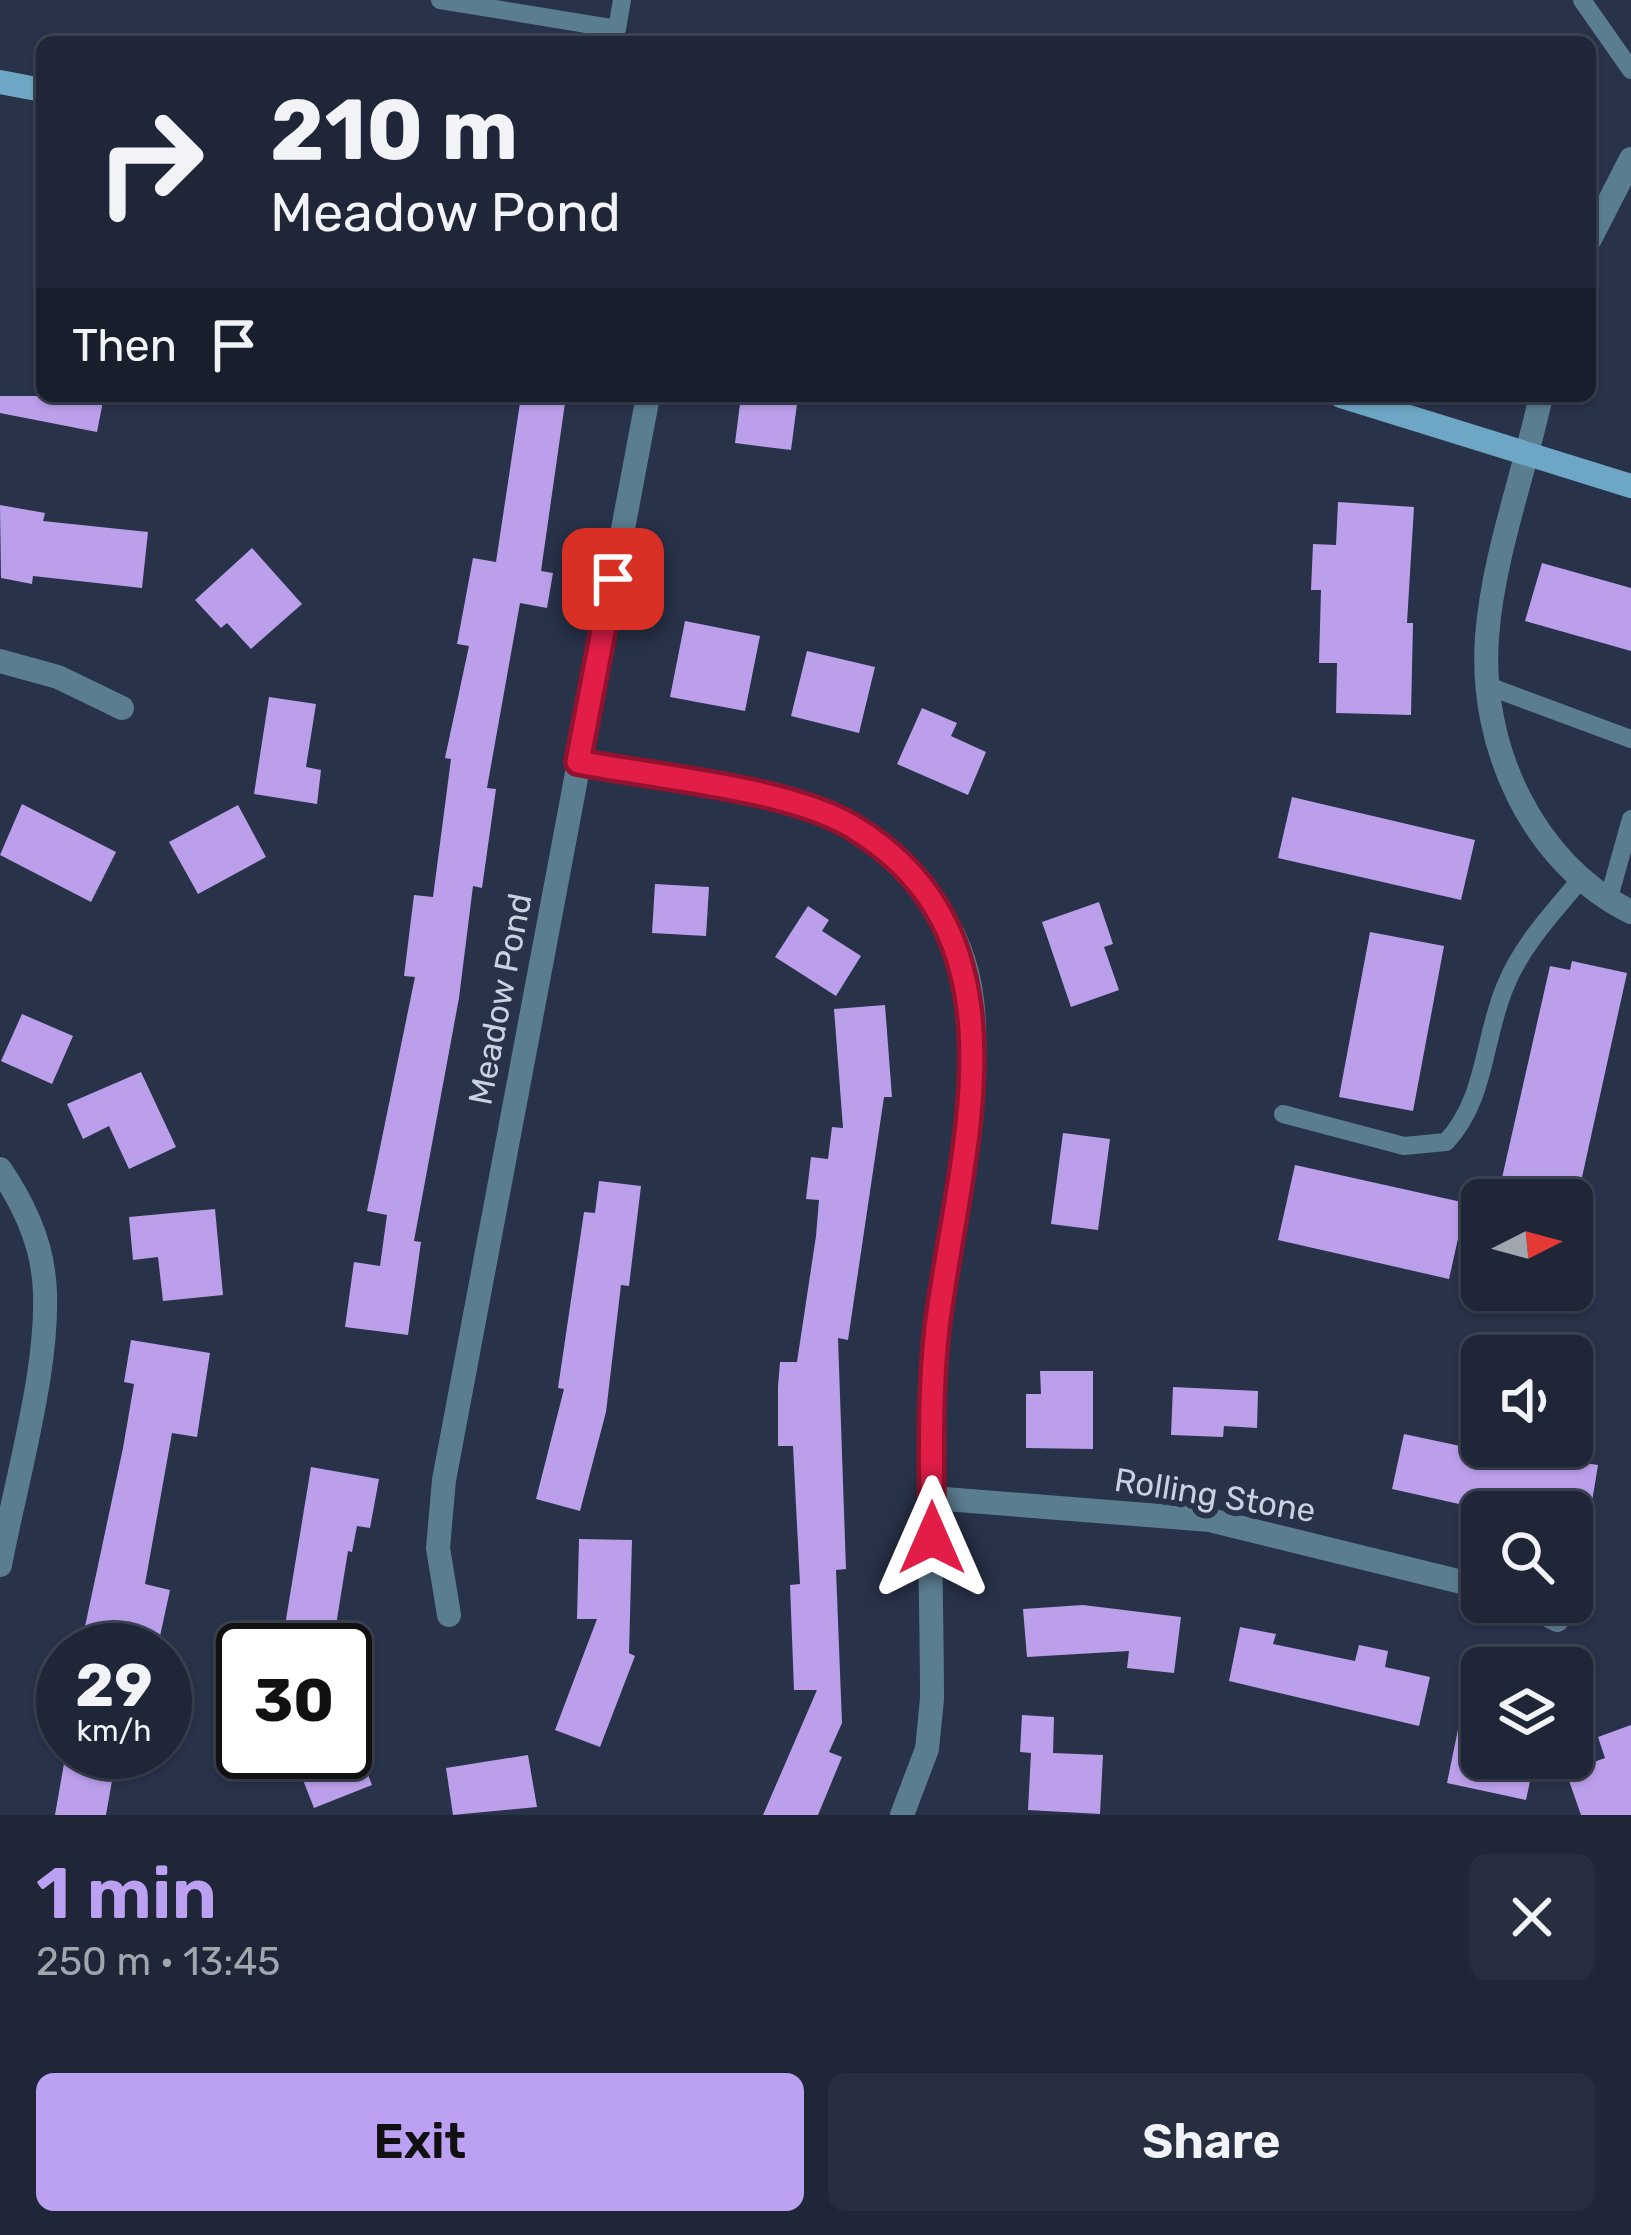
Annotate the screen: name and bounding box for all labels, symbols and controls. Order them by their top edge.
text: 210 m [270,80,518,180]
icon: right [72,84,228,240]
text: Meadow Pond [270,181,621,245]
icon: arrive [201,312,267,378]
text: Then [72,319,177,372]
pin [562,528,664,630]
icon: arrive [580,546,646,612]
street label: Meadow Pond [460,890,540,1108]
north arrow [1461,1179,1593,1311]
map controls [1461,1179,1593,1779]
button: sound [1461,1335,1593,1467]
street label: Rolling Stone [1112,1460,1318,1530]
position arrow [869,1475,995,1601]
button: search [1461,1491,1593,1623]
speed limit sign: 30 [216,1623,372,1779]
button: layers [1461,1647,1593,1779]
text: 29 [75,1650,153,1721]
text: km/h [77,1713,151,1749]
text: 1 min [36,1851,217,1936]
button: close [1469,1854,1595,1980]
text: 250 m · 13:45 [36,1939,281,1985]
button: Exit [36,2073,804,2211]
button: Share [828,2073,1595,2211]

